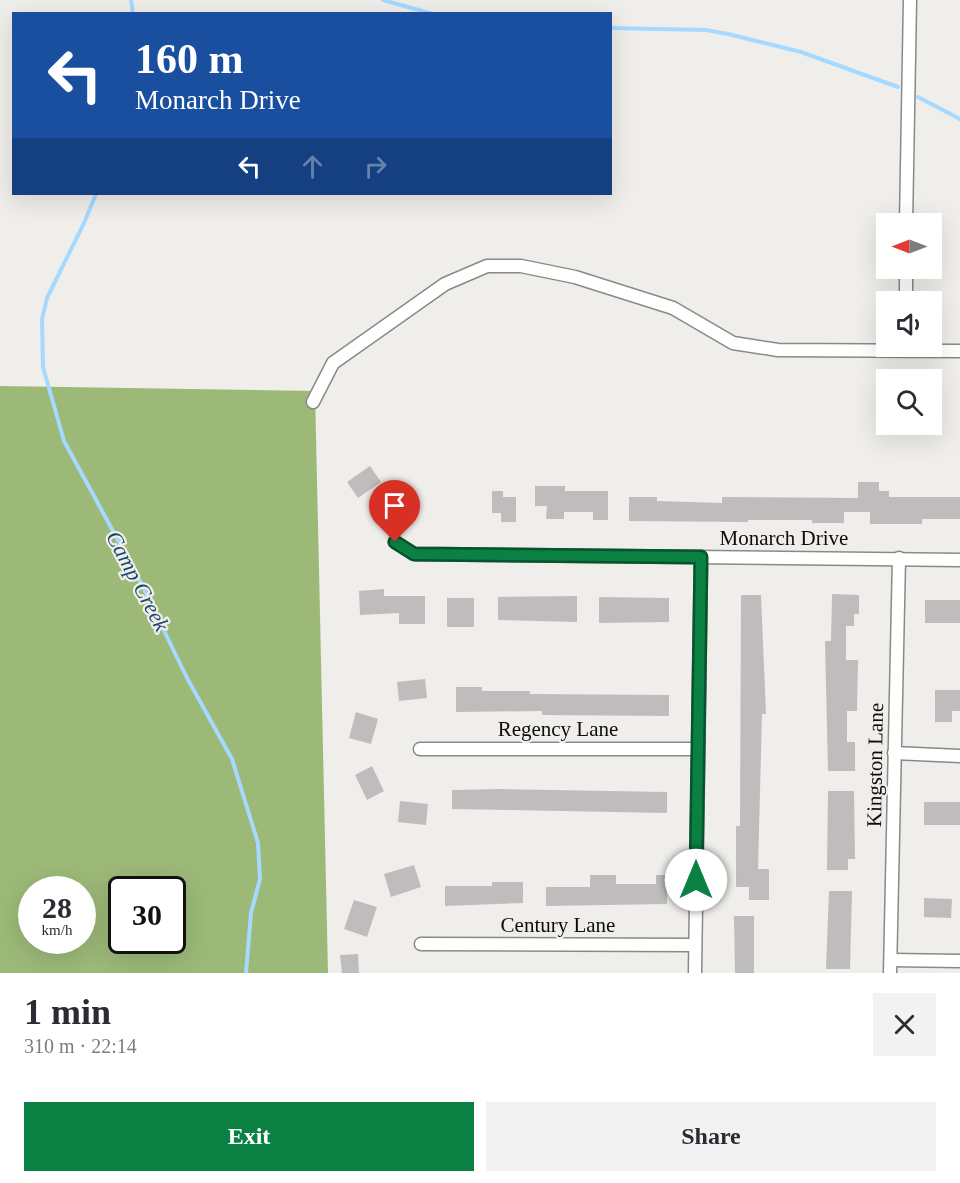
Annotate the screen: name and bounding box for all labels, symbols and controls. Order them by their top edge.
icon: left [36,36,114,114]
text: 160 m [135,36,244,82]
text: Monarch Drive [135,85,301,115]
icon: left [233,150,266,183]
icon: ahead [296,150,329,183]
icon: right [359,150,392,183]
north arrow [876,213,942,279]
map controls [876,213,942,435]
button: sound [876,291,942,357]
button: search [876,369,942,435]
pin [369,480,420,542]
icon: arrive [378,489,411,522]
street label: Monarch Drive [720,526,848,550]
water label: Camp Creek [101,527,175,636]
street label: Kingston Lane [862,703,888,827]
street label: Regency Lane [498,717,618,741]
position arrow [664,848,728,912]
speed limit sign: 30 [108,876,186,954]
text: 28 [42,891,72,924]
street label: Century Lane [501,913,615,937]
text: km/h [42,922,72,938]
text: 1 min [24,992,111,1032]
button: close [873,993,936,1056]
text: 310 m · 22:14 [24,1035,137,1057]
button: Exit [24,1102,474,1171]
button: Share [486,1102,936,1171]

